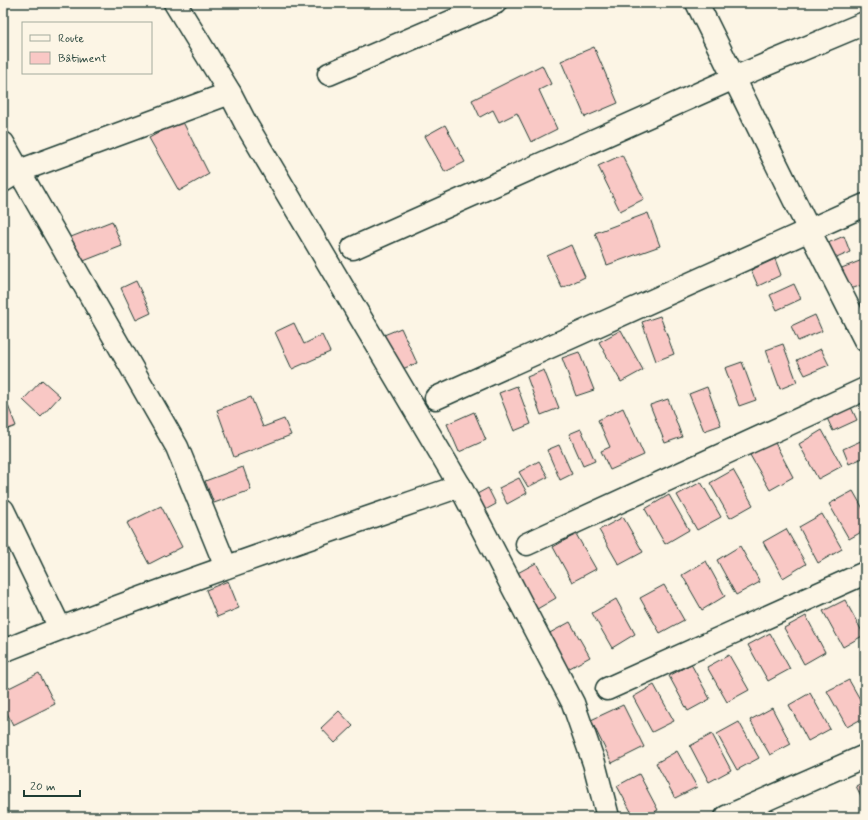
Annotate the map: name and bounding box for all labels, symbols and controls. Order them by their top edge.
legend [22,22,152,74]
text: Route [58,31,84,47]
text: Bâtiment [58,51,107,67]
scale bar [24,772,80,798]
text: 20 m [30,779,56,795]

